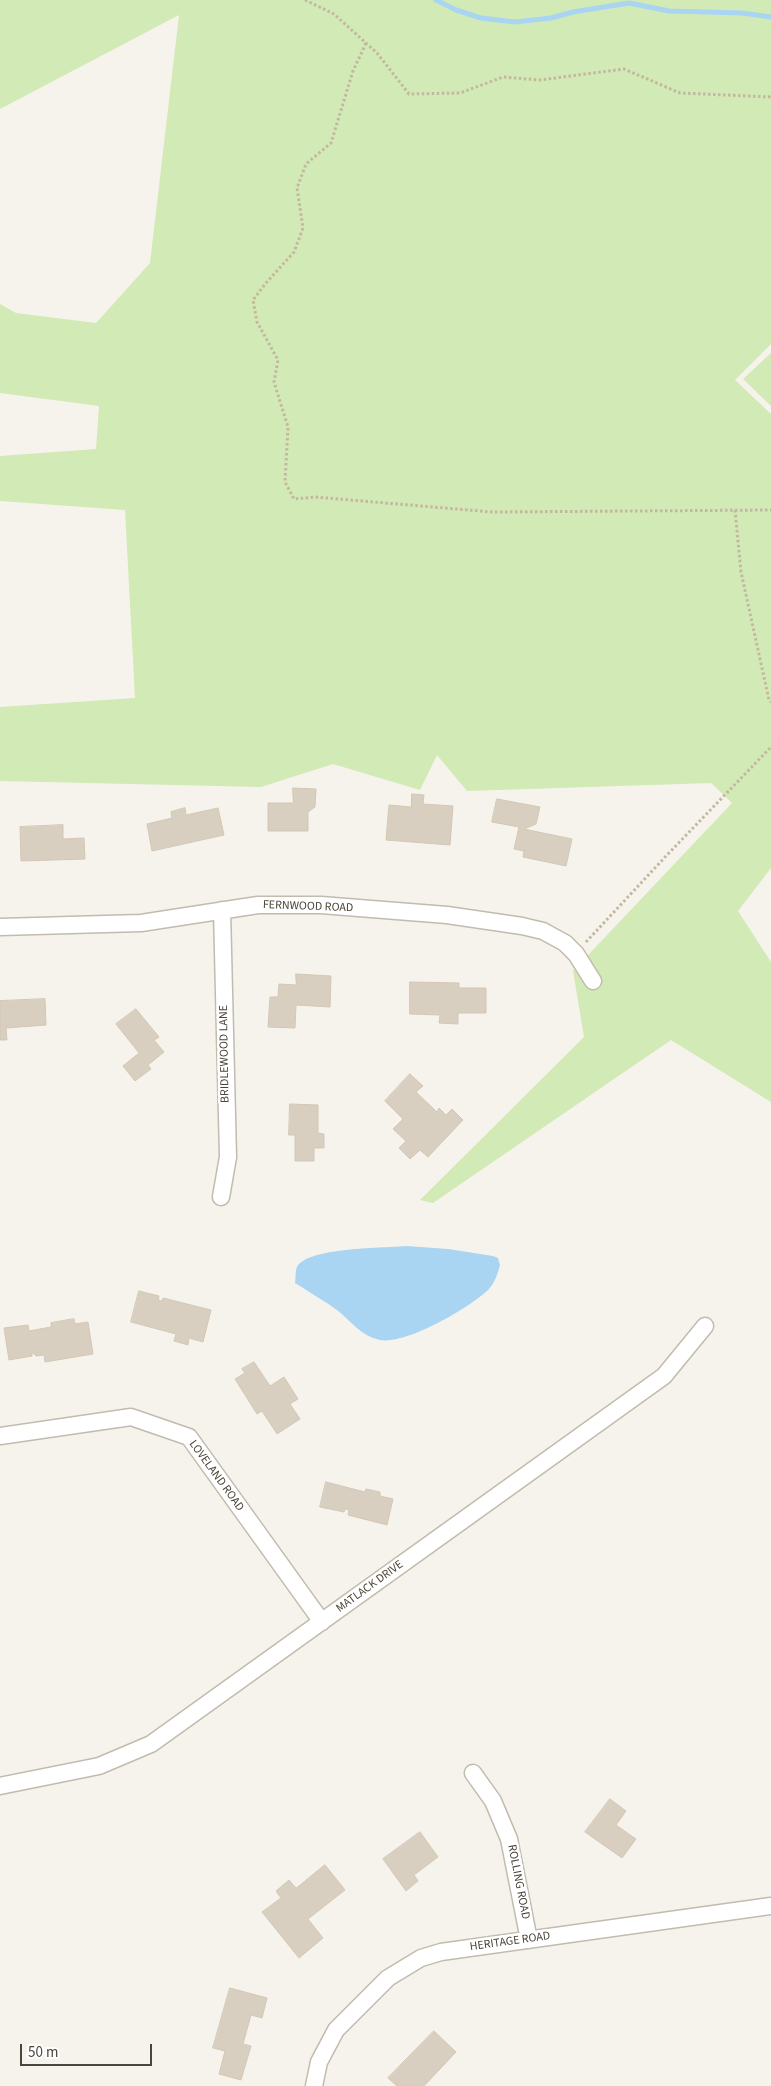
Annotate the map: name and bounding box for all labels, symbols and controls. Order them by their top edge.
street label: FERNWOOD ROAD [263,898,353,916]
street label: BRIDLEWOOD LANE [217,1005,233,1103]
street label: LOVELAND ROAD [185,1438,247,1514]
street label: MATLACK DRIVE [334,1558,406,1616]
street label: ROLLING ROAD [504,1843,532,1921]
street label: HERITAGE ROAD [469,1929,551,1955]
scale bar [22,2034,155,2066]
text: 50 m [28,2042,58,2063]

